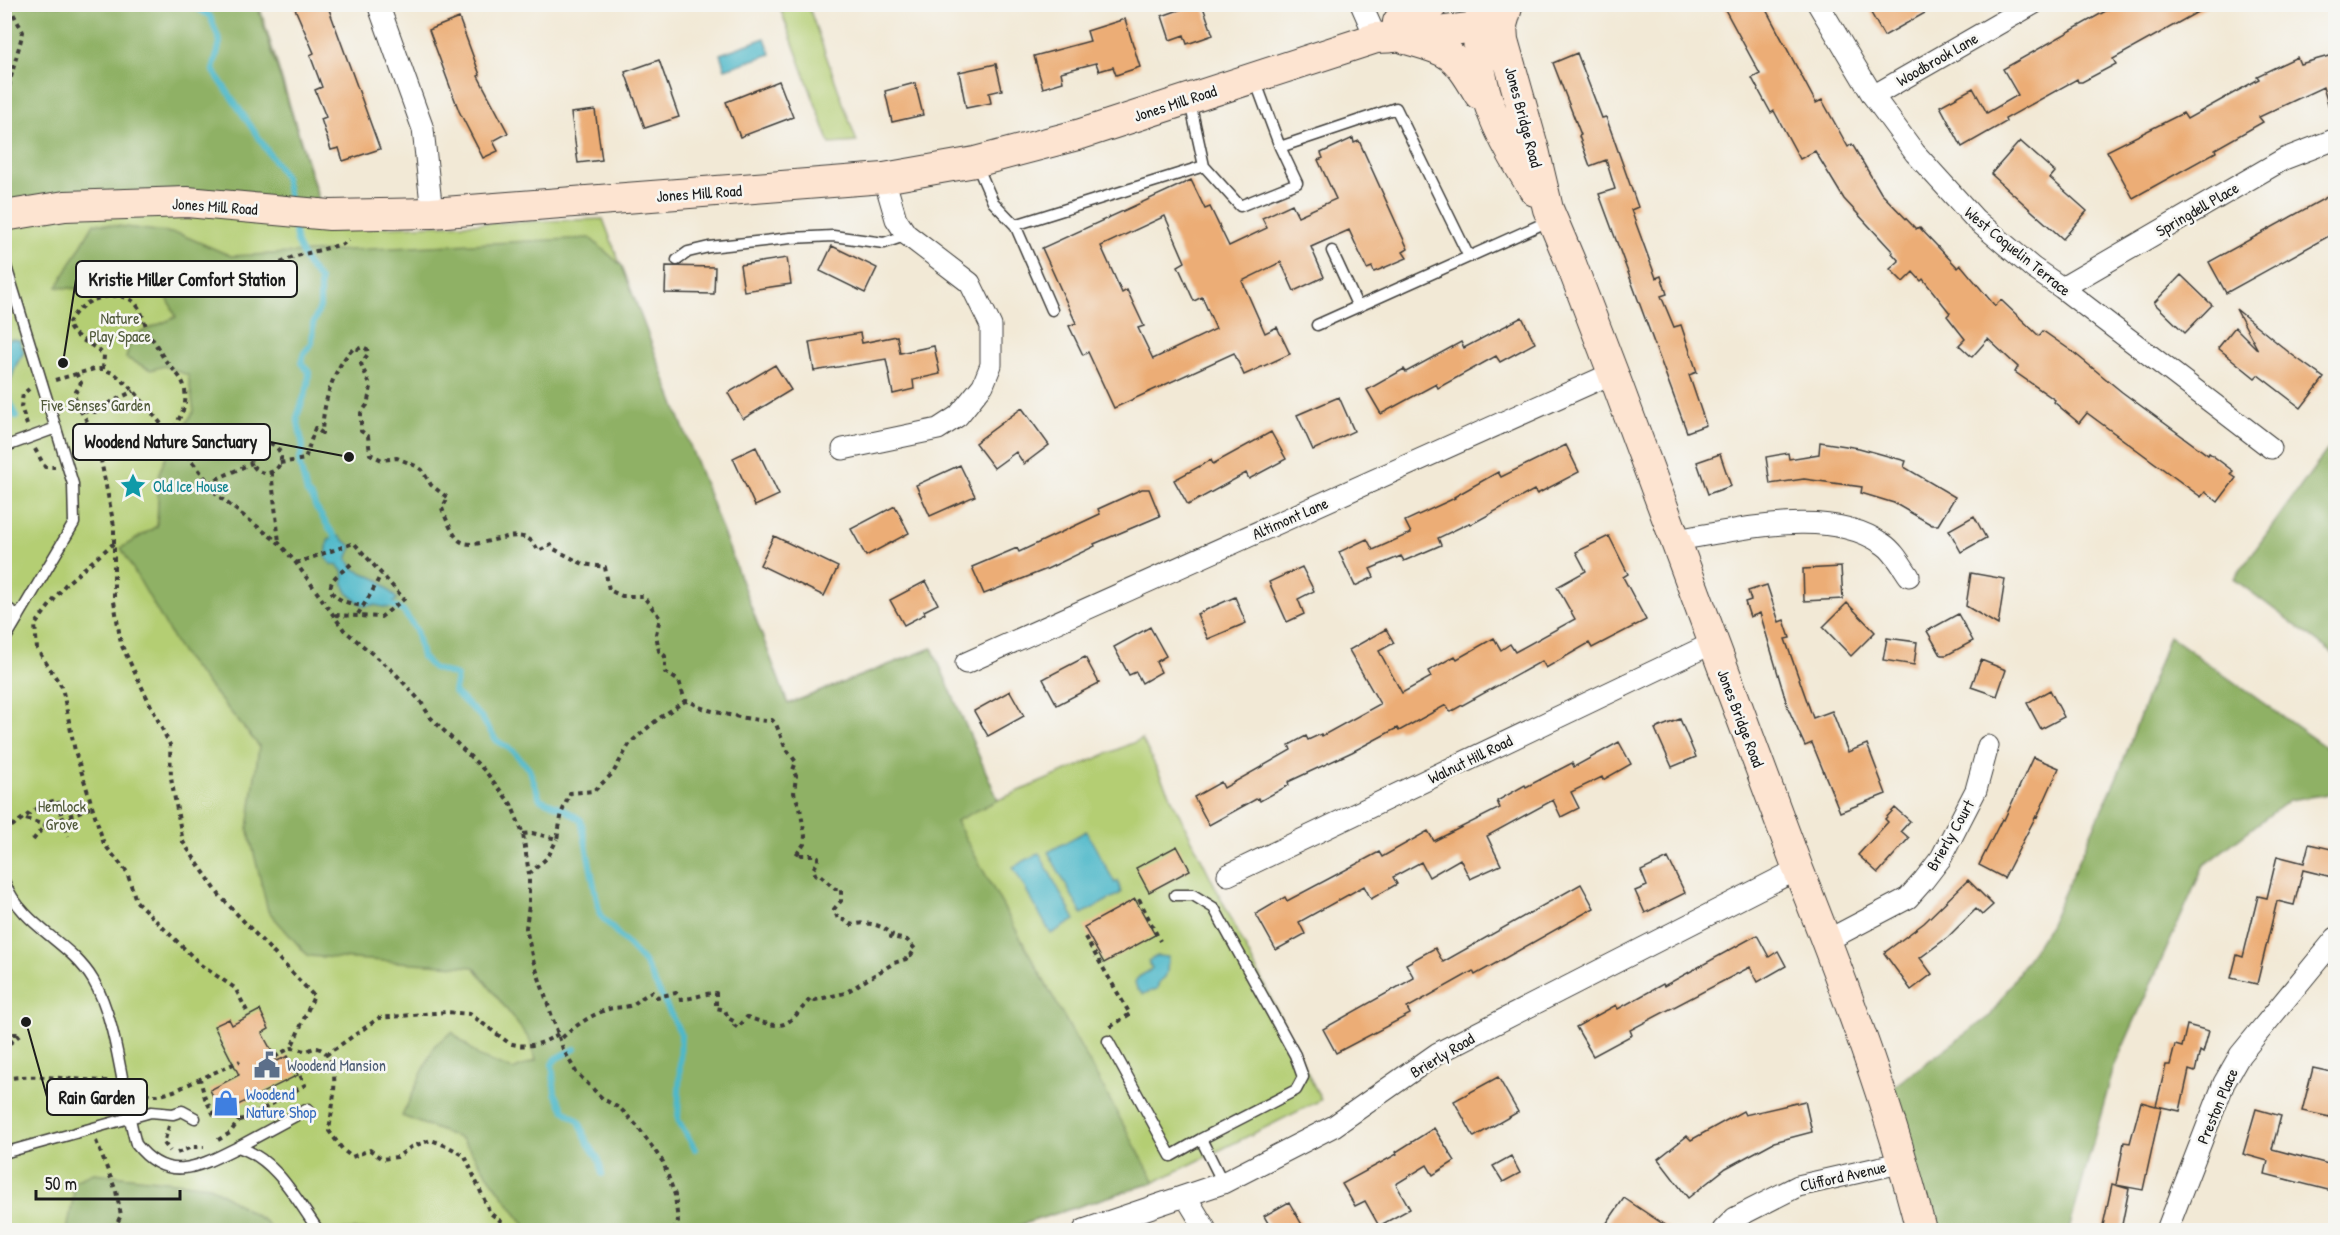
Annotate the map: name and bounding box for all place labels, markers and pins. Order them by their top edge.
callout: Kristie Miller Comfort Station [76,261,297,297]
callout: Woodend Nature Sanctuary [73,424,270,460]
place icon: Old Ice House [118,471,148,501]
place label: Old Ice House [153,475,230,497]
public building icon: Woodend Mansion [252,1050,282,1080]
place label: Woodend Mansion [287,1054,386,1076]
callout: Rain Garden [47,1079,147,1115]
place label: Woodend Nature Shop [246,1083,316,1123]
shop icon: Woodend Nature Shop [211,1088,241,1118]

